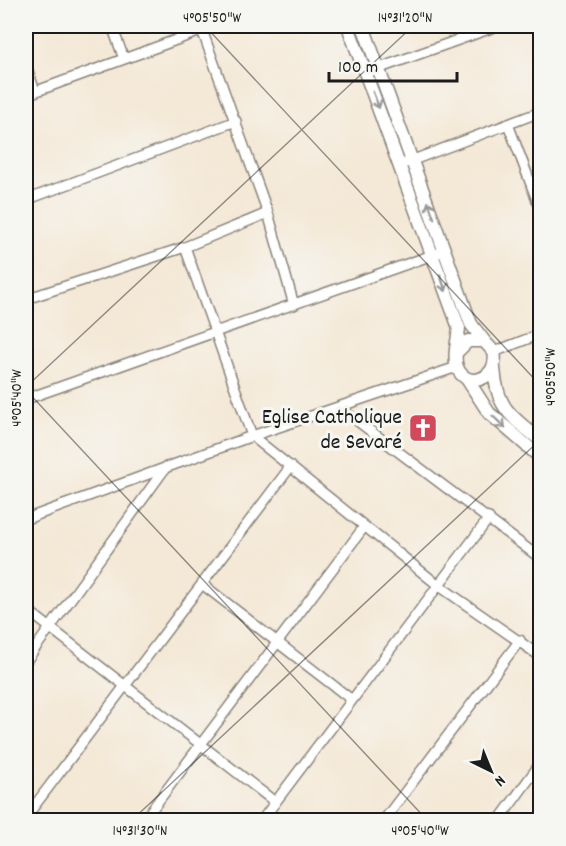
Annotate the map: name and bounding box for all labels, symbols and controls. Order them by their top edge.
text: 4°05'50"W [183,8,241,30]
text: 14°31'20"N [378,8,432,30]
scale bar [329,45,456,83]
text: 100 m [338,56,378,81]
one-way arrow [371,90,382,109]
one-way arrow [425,201,436,219]
one-way arrow [439,273,450,292]
text: 4°05'50"W [541,348,563,406]
text: 4°05'40"W [7,369,29,427]
place label: Eglise Catholique de Sevaré [262,403,402,459]
church icon: Eglise Catholique de Sevaré [407,412,439,444]
one-way arrow [491,415,506,430]
north arrow [461,741,521,801]
text: N [489,769,510,791]
text: 14°31'30"N [113,821,167,843]
text: 4°05'40"W [391,821,449,843]

